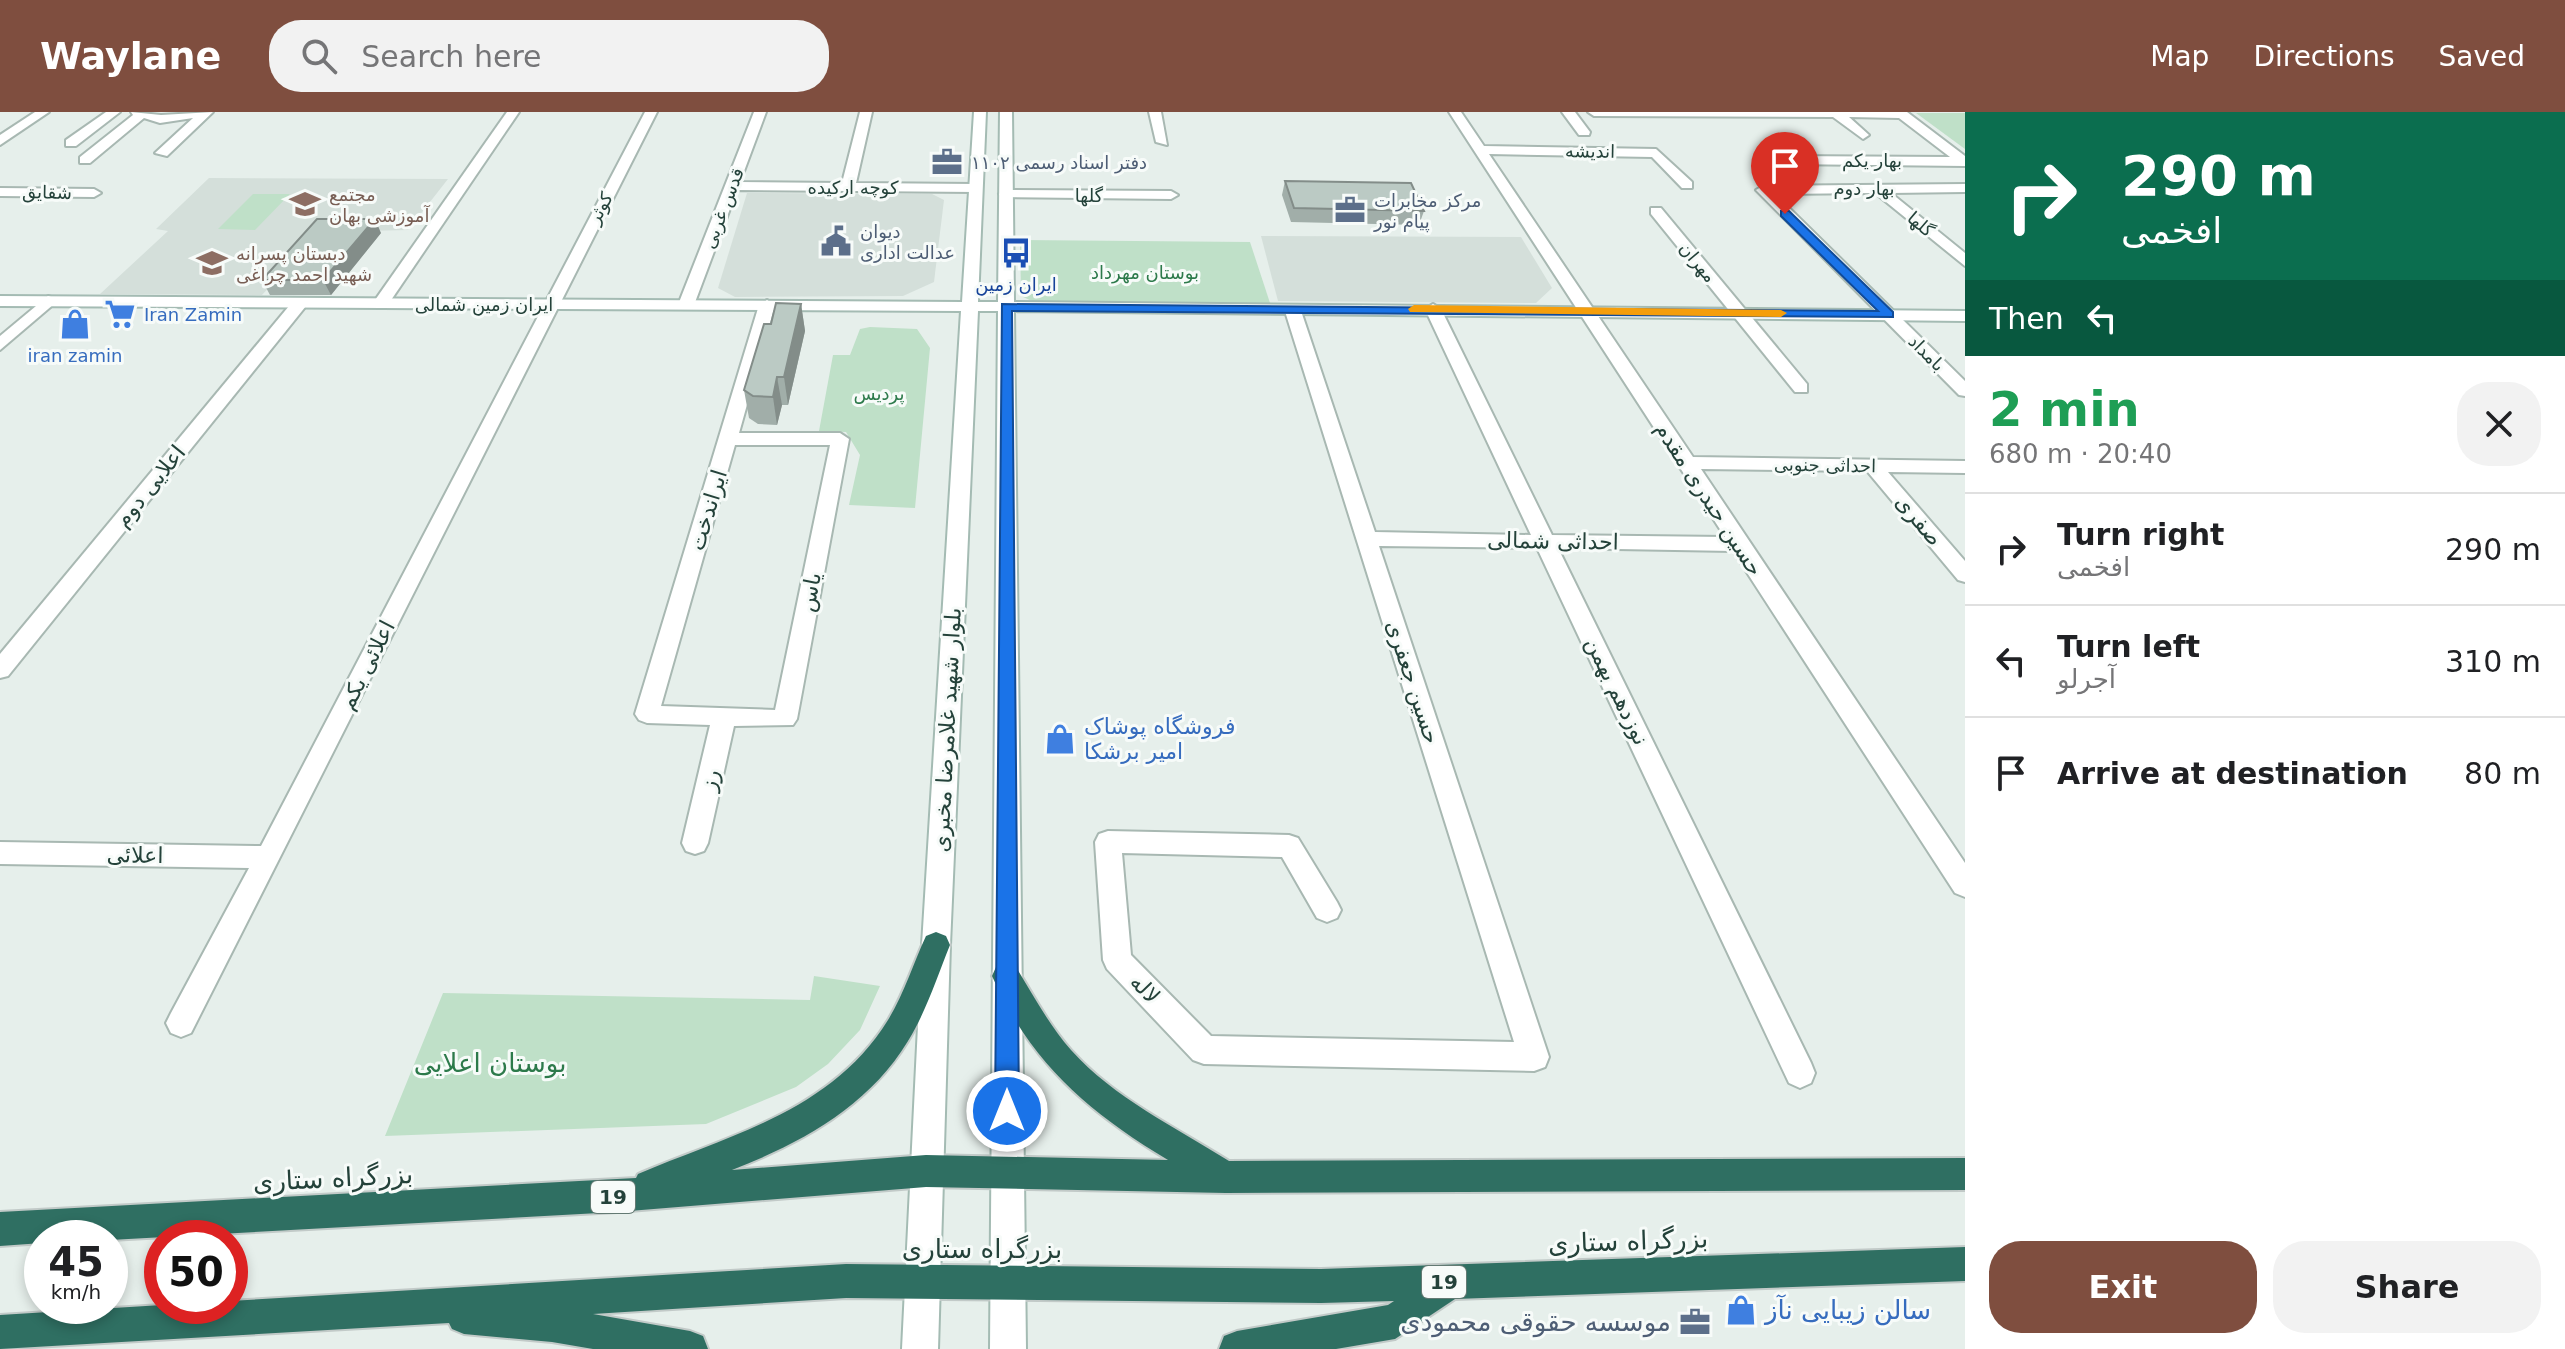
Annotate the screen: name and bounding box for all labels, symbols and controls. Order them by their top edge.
search box [269,20,829,92]
text: Waylane [40,34,221,78]
icon: search [297,34,341,78]
text: Search here [361,39,542,74]
text: Map [2150,40,2209,73]
text: Directions [2253,40,2394,73]
text: Saved [2438,40,2525,73]
pin [1751,132,1819,214]
street label: اندیشه [1565,140,1615,162]
text: 290 m [2121,143,2316,208]
icon: arrive [1763,144,1807,188]
icon: right [1989,144,2093,248]
office icon: دفتر اسناد رسمی ۱۱۰۲ [930,145,964,179]
street label: بهار یکم [1842,150,1902,172]
place label: دفتر اسناد رسمی ۱۱۰۲ [971,152,1147,174]
street label: قدس غربی [698,165,749,252]
street label: کوچه ارکیده [808,177,899,199]
street label: بهار دوم [1833,178,1895,200]
street label: شقایق [22,181,72,204]
place label: مجتمع آموزشی بهان [329,184,430,227]
street label: گلها [1075,185,1104,207]
school or university icon: مجتمع آموزشی بهان [288,187,322,221]
street label: کوثر [583,188,618,229]
place label: مرکز مخابرات پیام نور [1373,190,1481,233]
office icon: مرکز مخابرات پیام نور [1333,193,1367,227]
street label: گلها [1903,207,1939,242]
text: افخمی [2121,210,2222,251]
place label: دیوان عدالت اداری [860,221,955,263]
public building icon: دیوان عدالت اداری [819,224,853,258]
bus stop icon: ایران زمین [999,236,1033,270]
street label: مهران [1674,238,1721,287]
place label: دبستان پسرانه شهید احمد چراغی [236,243,372,286]
school or university icon: دبستان پسرانه شهید احمد چراغی [195,246,229,280]
park label: بوستان مهرداد [1091,262,1199,284]
place label: ایران زمین [975,274,1057,296]
street label: ایران زمین شمالی [415,294,553,316]
icon: left [2080,296,2124,340]
supermarket icon: Iran Zamin [103,297,137,331]
text: Then [1989,301,2064,336]
place label: Iran Zamin [144,304,242,325]
shop icon: iran zamin [58,307,92,341]
street label: بامداد [1905,331,1949,375]
place label: iran zamin [28,345,122,366]
text: 2 min [1989,381,2140,437]
button: close [2457,382,2541,466]
park label: پردیس [854,383,904,405]
street label: حسین حیدری مقدم [1650,417,1768,581]
text: 680 m · 20:40 [1989,439,2172,469]
street label: اعلایی دوم [109,440,191,532]
street label: احداثی جنوبی [1774,454,1876,477]
street label: ایراندخت [684,466,732,554]
street label: صفری [1890,489,1948,551]
text: Turn right [2057,517,2224,552]
street label: احداثی شمالی [1487,527,1619,555]
icon: right [1989,527,2033,571]
text: 290 m [2445,532,2541,567]
text: افخمی [2057,552,2130,582]
street label: یاس [794,570,827,614]
street label: بلوار شهید غلامرضا مخبری [928,607,966,853]
street label: اعلائی یکم [334,616,401,714]
street label: حسین جعفری [1381,617,1445,747]
text: Turn left [2057,629,2200,664]
street label: نوزدهم بهمن [1579,633,1654,749]
icon: left [1989,639,2033,683]
text: 310 m [2445,644,2541,679]
text: آجرلو [2057,664,2116,694]
place label: فروشگاه پوشاک امیر برشکا [1084,714,1235,764]
shop icon: فروشگاه پوشاک امیر برشکا [1043,722,1077,756]
icon: arrive [1989,751,2033,795]
text: Arrive at destination [2057,756,2408,791]
text: 80 m [2464,756,2541,791]
street label: رز [695,767,725,794]
street label: اعلائی [106,842,164,868]
street label: لاله [1125,969,1165,1009]
park label: بوستان اعلایی [414,1048,566,1079]
position arrow [965,1069,1049,1153]
street label: بزرگراه ستاری [252,1159,414,1198]
road number: 19 [591,1181,635,1213]
speed limit sign: 50 [144,1220,248,1324]
street label: بزرگراه ستاری [1547,1223,1709,1260]
street label: بزرگراه ستاری [902,1234,1062,1265]
text: 45 [48,1239,104,1285]
button: Exit [1989,1241,2257,1333]
button: Share [2273,1241,2541,1333]
road number: 19 [1422,1266,1466,1298]
text: km/h [51,1280,101,1304]
shop icon: سالن زیبایی نآز [1724,1293,1758,1327]
place label: سالن زیبایی نآز [1763,1294,1931,1326]
office icon: موسسه حقوقی محمودی [1678,1305,1712,1339]
place label: موسسه حقوقی محمودی [1400,1307,1671,1338]

